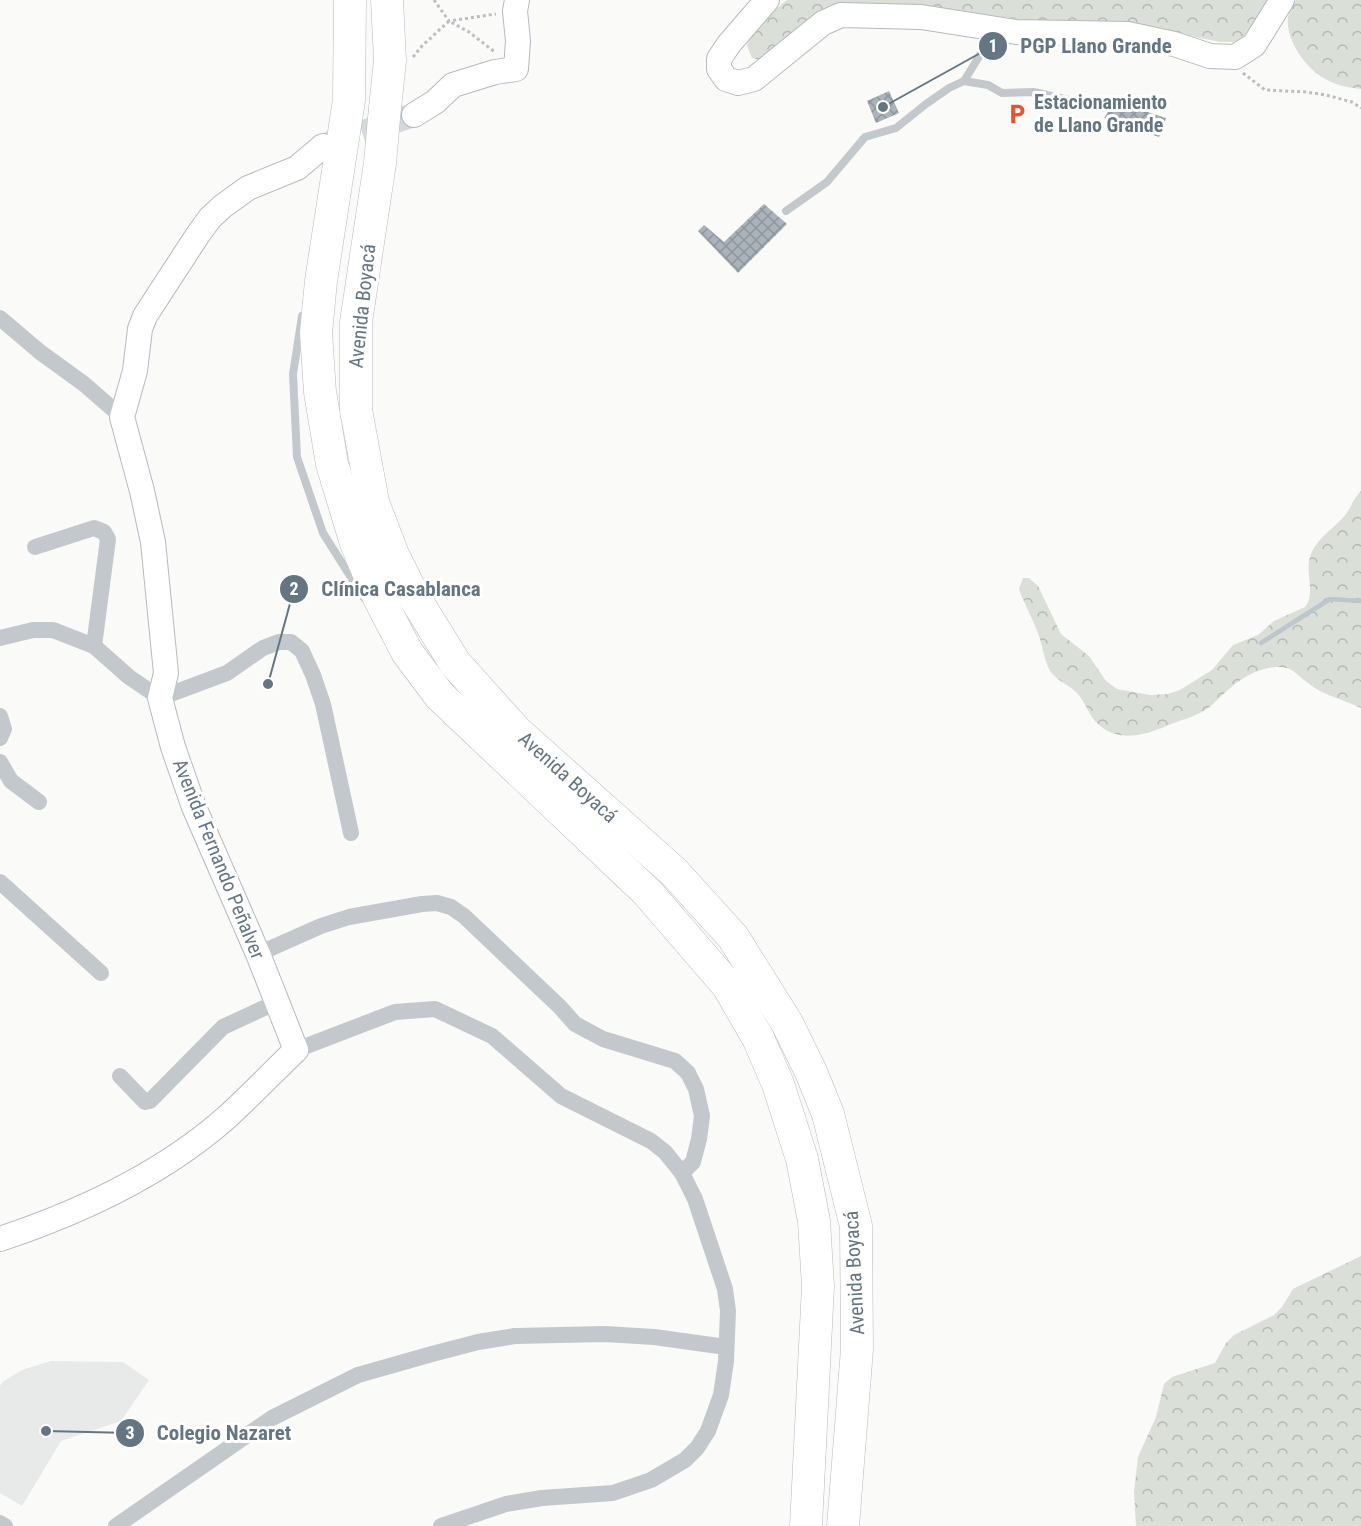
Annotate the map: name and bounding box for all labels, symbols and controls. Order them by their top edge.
callout: PGP Llano Grande [978,26,1184,65]
text: PGP Llano Grande [1020,34,1172,58]
text: 1 [988,35,998,56]
place label: Estacionamiento de Llano Grande [1034,90,1167,137]
parking icon: Estacionamiento de Llano Grande [1005,102,1029,126]
street label: Avenida Boyacá [344,243,380,369]
callout: Clínica Casablanca [279,569,493,608]
text: Clínica Casablanca [321,577,481,601]
text: 2 [289,578,299,599]
street label: Avenida Boyacá [514,726,622,828]
street label: Avenida Fernando Peñalver [168,755,270,963]
street label: Avenida Boyacá [839,1210,869,1336]
callout: Colegio Nazaret [115,1414,303,1453]
text: Colegio Nazaret [157,1421,291,1445]
text: 3 [125,1422,135,1443]

